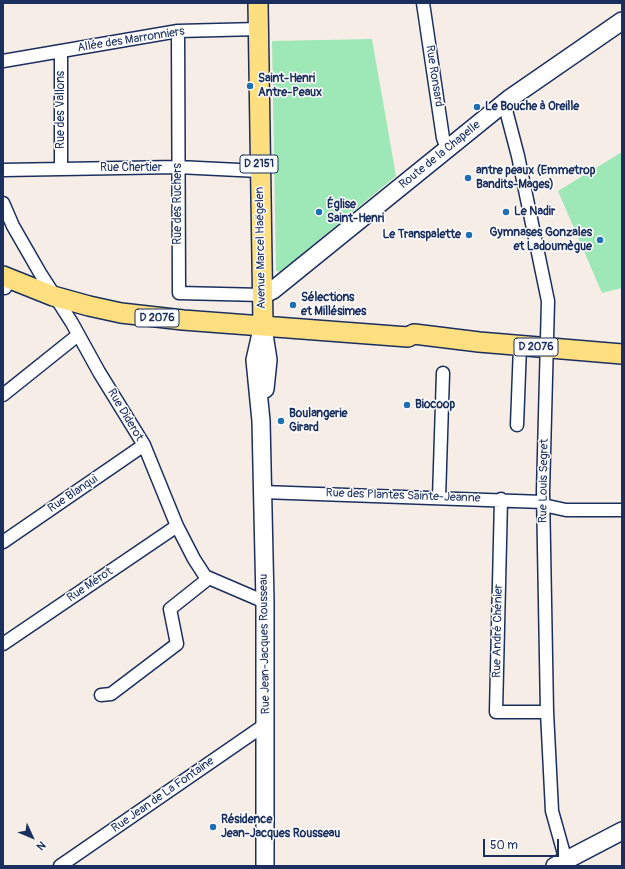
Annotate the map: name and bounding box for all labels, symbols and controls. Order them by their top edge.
street label: Allée des Marronniers [76,24,186,56]
street label: Rue Ronsard [422,44,446,108]
street label: Rue des Vallons [54,71,68,149]
place label: Saint-Henri Antre-Peaux [258,72,322,100]
marker: Saint-Henri Antre-Peaux [245,81,255,91]
place label: Le Bouche à Oreille [485,100,579,114]
marker: Le Bouche à Oreille [472,102,482,112]
street label: Route de la Chapelle [397,118,483,192]
road number: D 2151 [240,155,278,173]
street label: Rue Chertier [100,161,162,175]
street label: Rue des Ruchers [171,163,185,245]
place label: antre peaux (Emmetrop Bandits-Mages) [476,164,595,192]
marker: antre peaux (Emmetrop Bandits-Mages) [463,173,473,183]
street label: Avenue Marcel Haëgelen [253,187,269,309]
place label: Église Saint-Henri [327,198,384,226]
place label: Le Nadir [514,205,555,219]
marker: Église Saint-Henri [314,207,324,217]
marker: Le Nadir [501,207,511,217]
place label: Gymnases Gonzales et Ladoumègue [490,226,592,254]
place label: Le Transpalette [382,228,461,242]
marker: Le Transpalette [464,230,474,240]
marker: Gymnases Gonzales et Ladoumègue [595,235,605,245]
place label: Sélections et Millésimes [301,291,366,319]
marker: Sélections et Millésimes [288,300,298,310]
road number: D 2076 [135,309,179,327]
road number: D 2076 [514,338,558,356]
street label: Rue Diderot [104,386,146,444]
place label: Biocoop [415,398,455,412]
marker: Biocoop [402,400,412,410]
place label: Boulangerie Girard [289,407,347,435]
marker: Boulangerie Girard [276,416,286,426]
street label: Rue Louis Segret [536,439,552,523]
street label: Rue Blanqui [45,472,101,516]
street label: Rue des Plantes Sainte-Jeanne [325,486,481,506]
street label: Rue Mérot [64,565,116,605]
street label: Rue Jean-Jacques Rousseau [257,574,273,714]
street label: Rue André Chénier [490,584,506,678]
street label: Rue Jean de La Fontaine [109,754,217,836]
place label: Résidence Jean-Jacques Rousseau [221,813,340,841]
north arrow [12,817,52,857]
marker: Résidence Jean-Jacques Rousseau [208,822,218,832]
scale bar [485,831,561,857]
text: N [34,838,48,853]
text: 50 m [490,838,518,853]

